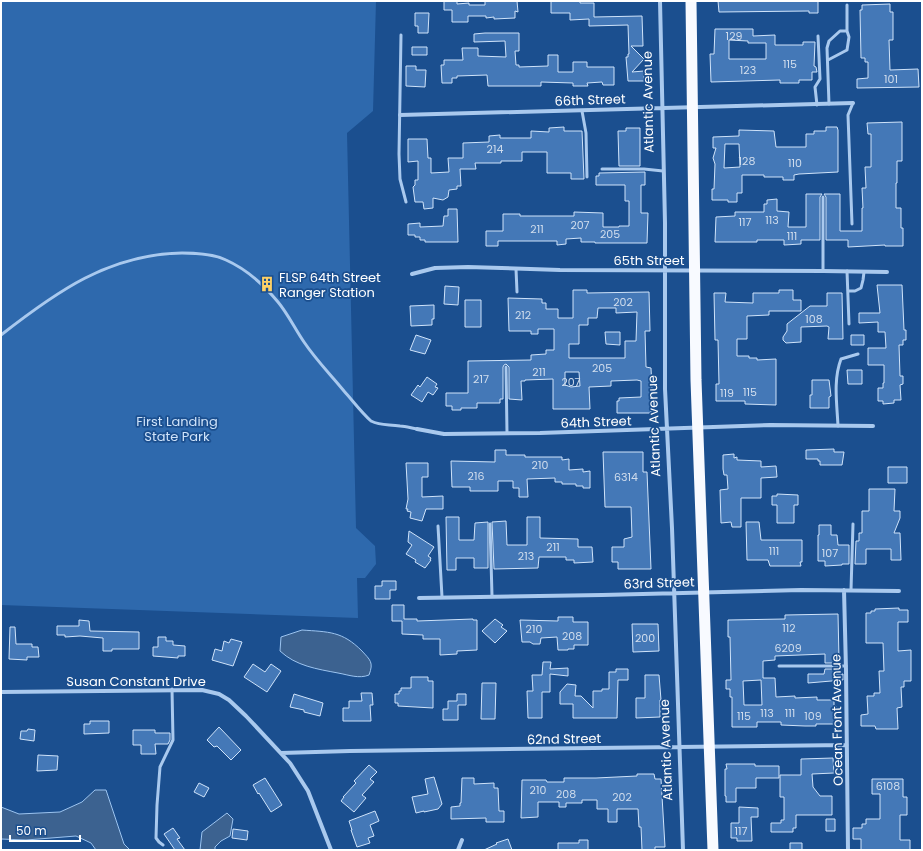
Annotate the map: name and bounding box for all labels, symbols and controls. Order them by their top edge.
house number: 129 [726,28,742,44]
street label: Atlantic Avenue [638,51,658,153]
house number: 115 [783,56,797,72]
house number: 123 [740,62,756,78]
house number: 101 [884,71,898,87]
street label: 66th Street [554,89,626,111]
house number: 214 [487,141,503,157]
house number: 128 [739,153,755,169]
house number: 110 [788,155,802,171]
house number: 113 [765,212,779,228]
house number: 117 [738,214,752,230]
house number: 207 [570,217,590,233]
house number: 211 [530,221,544,237]
house number: 205 [600,226,620,242]
house number: 111 [787,228,797,244]
street label: 65th Street [613,251,685,270]
place label: FLSP 64th Street Ranger Station [279,268,381,302]
building icon: FLSP 64th Street Ranger Station [258,275,276,293]
house number: 202 [613,294,633,310]
house number: 212 [515,307,531,323]
house number: 108 [805,311,823,327]
house number: 205 [592,360,612,376]
house number: 211 [532,364,546,380]
house number: 217 [473,371,489,387]
house number: 207 [561,374,581,390]
street label: Atlantic Avenue [643,375,665,477]
house number: 115 [743,384,757,400]
house number: 119 [720,385,734,401]
street label: 64th Street [560,411,632,433]
park label: First Landing State Park [136,412,218,446]
house number: 210 [532,457,548,473]
house number: 216 [468,468,484,484]
house number: 6314 [614,469,638,485]
house number: 211 [546,539,560,555]
house number: 111 [769,543,779,559]
house number: 107 [822,545,838,561]
house number: 213 [518,548,534,564]
street label: 63rd Street [623,572,695,594]
house number: 112 [782,620,796,636]
house number: 210 [526,621,542,637]
house number: 208 [562,628,582,644]
house number: 200 [635,630,655,646]
house number: 6209 [774,640,802,656]
street label: Ocean Front Avenue [826,654,848,786]
street label: Susan Constant Drive [66,672,206,691]
street label: Atlantic Avenue [655,699,677,801]
house number: 113 [760,705,774,721]
house number: 111 [785,705,795,721]
house number: 115 [737,708,751,724]
house number: 109 [804,708,822,724]
street label: 62nd Street [527,729,602,749]
house number: 6108 [876,778,900,794]
house number: 210 [530,782,546,798]
house number: 208 [556,786,576,802]
house number: 202 [612,789,632,805]
scale bar [10,817,80,843]
text: 50 m [16,822,47,839]
house number: 117 [734,823,748,839]

